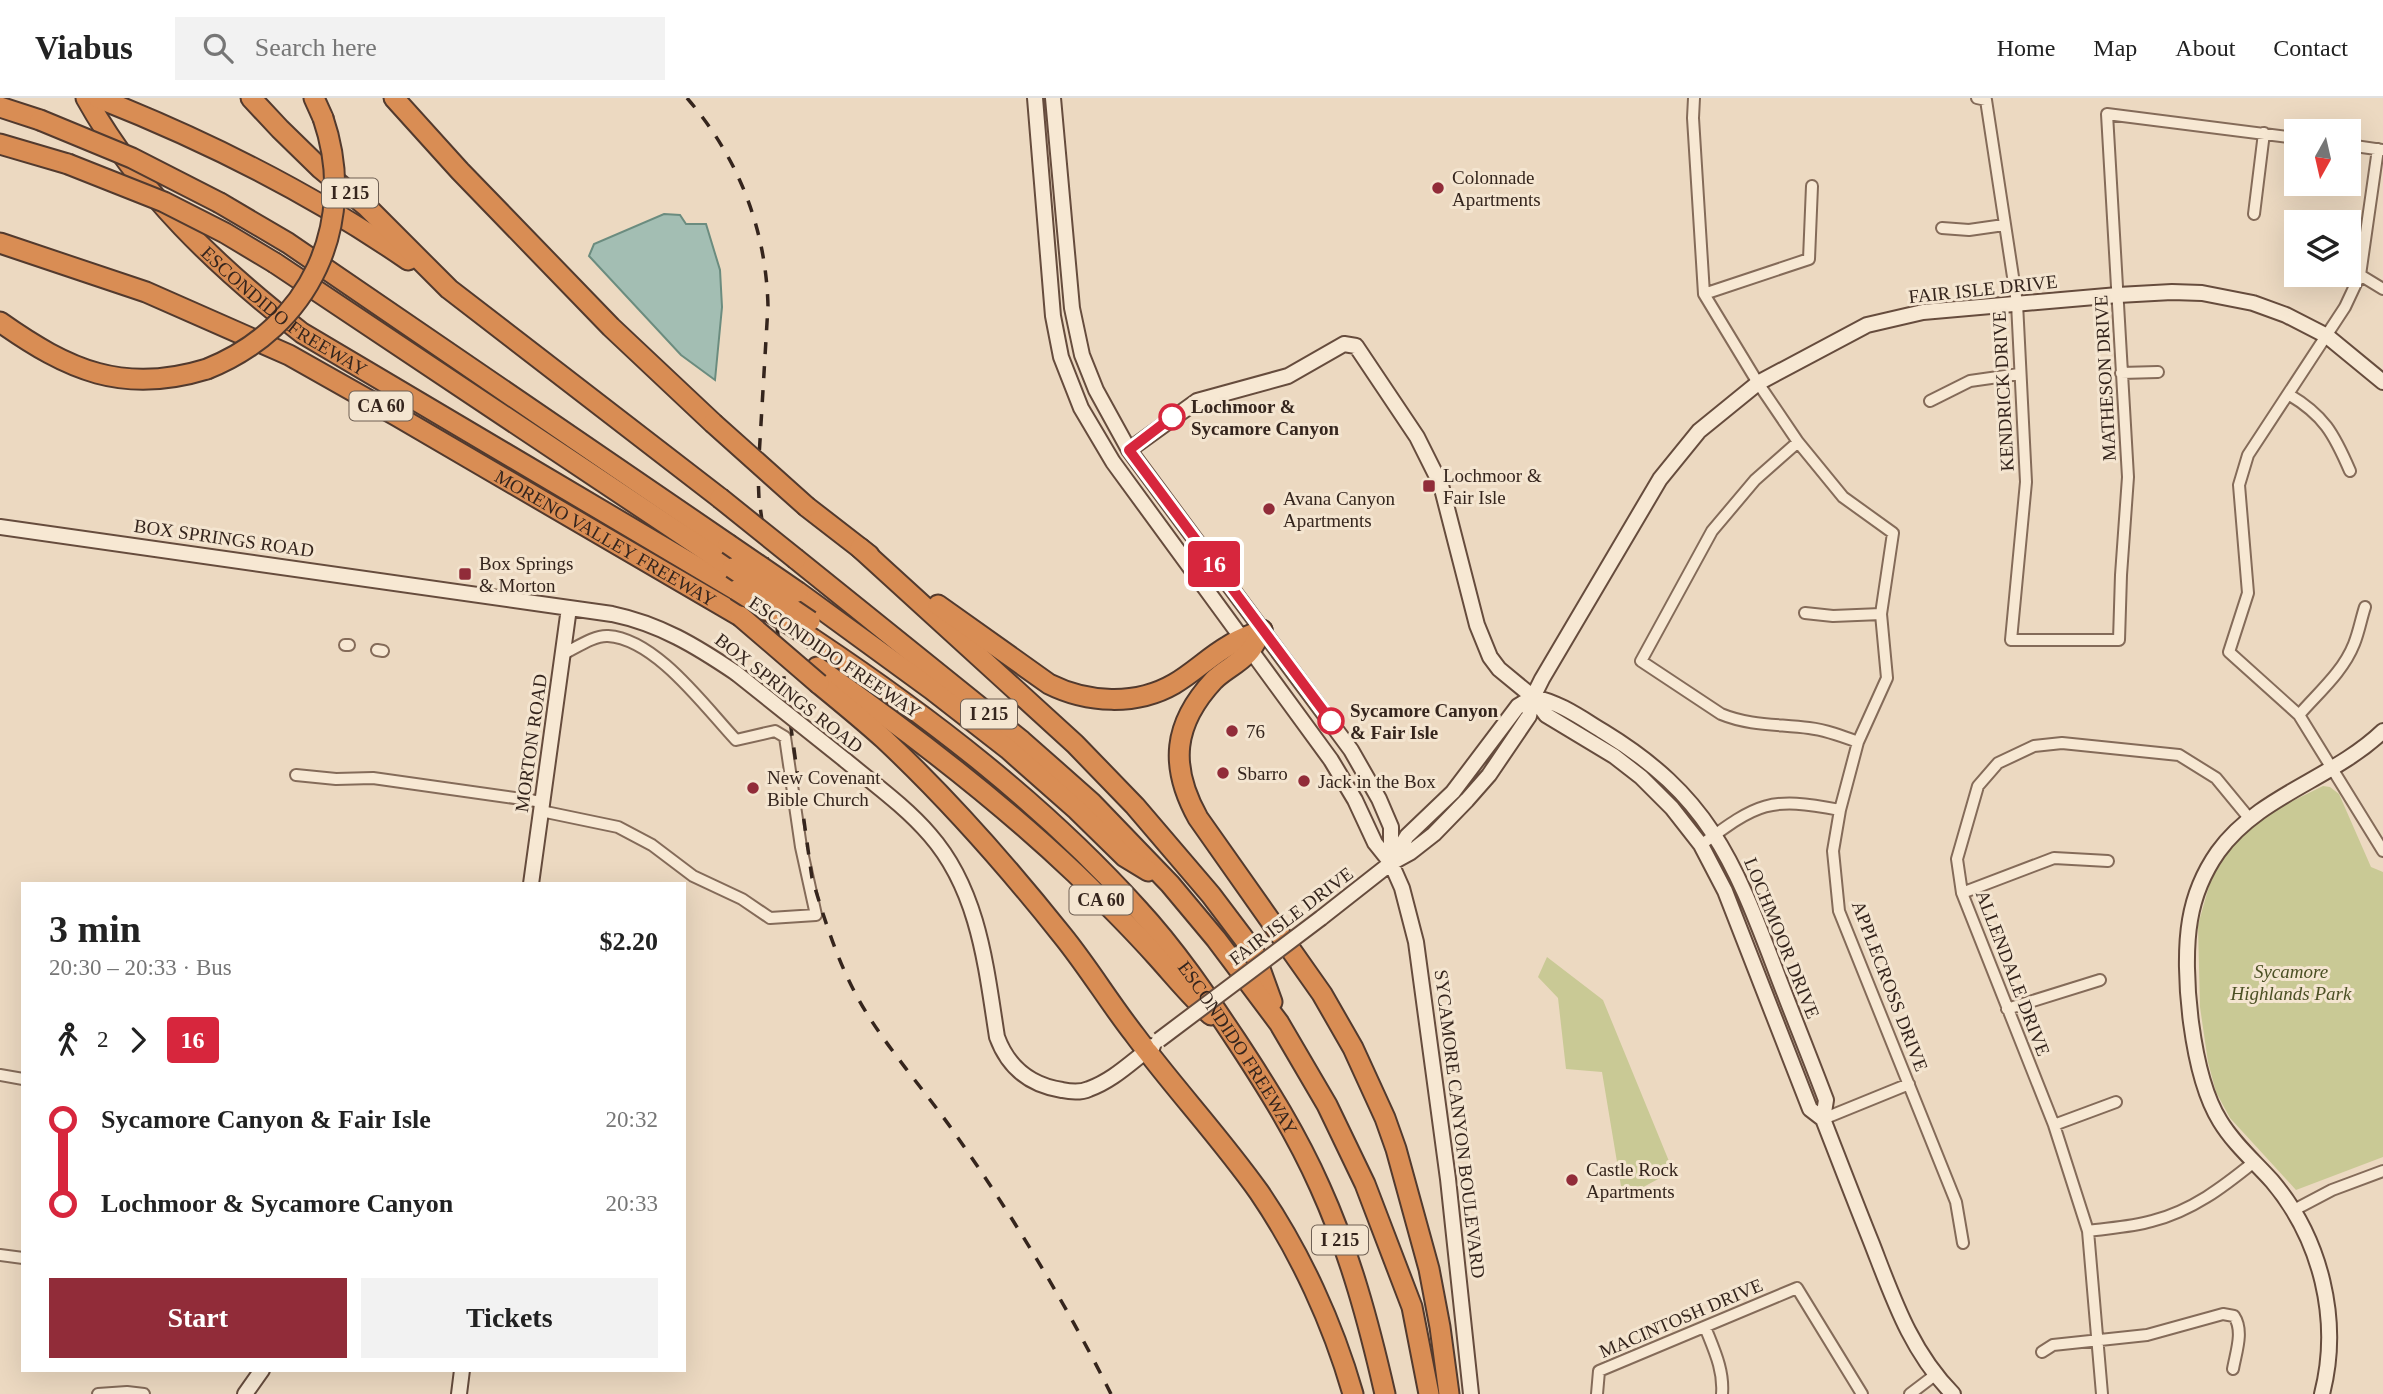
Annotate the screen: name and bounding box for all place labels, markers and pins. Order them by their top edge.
place label: Colonnade Apartments [1452,167,1541,210]
marker: Colonnade Apartments [1430,180,1446,196]
place label: Lochmoor & Sycamore Canyon [1191,396,1339,439]
marker: Lochmoor & Sycamore Canyon [1159,404,1185,430]
place label: Lochmoor & Fair Isle [1443,465,1542,508]
marker: Lochmoor & Fair Isle [1421,478,1437,494]
place label: Avana Canyon Apartments [1283,488,1396,531]
marker: Avana Canyon Apartments [1261,501,1277,517]
place label: Box Springs & Morton [479,553,574,596]
marker: Box Springs & Morton [457,566,473,582]
place label: Sycamore Canyon & Fair Isle [1350,700,1498,743]
marker: Sycamore Canyon & Fair Isle [1318,708,1344,734]
place label: 76 [1246,721,1265,742]
marker: 76 [1224,723,1240,739]
place label: Sbarro [1237,763,1288,784]
marker: Sbarro [1215,765,1231,781]
place label: New Covenant Bible Church [767,767,881,810]
place label: Jack in the Box [1318,771,1436,792]
marker: Jack in the Box [1296,773,1312,789]
marker: New Covenant Bible Church [745,780,761,796]
place label: Castle Rock Apartments [1586,1159,1679,1202]
marker: Castle Rock Apartments [1564,1172,1580,1188]

